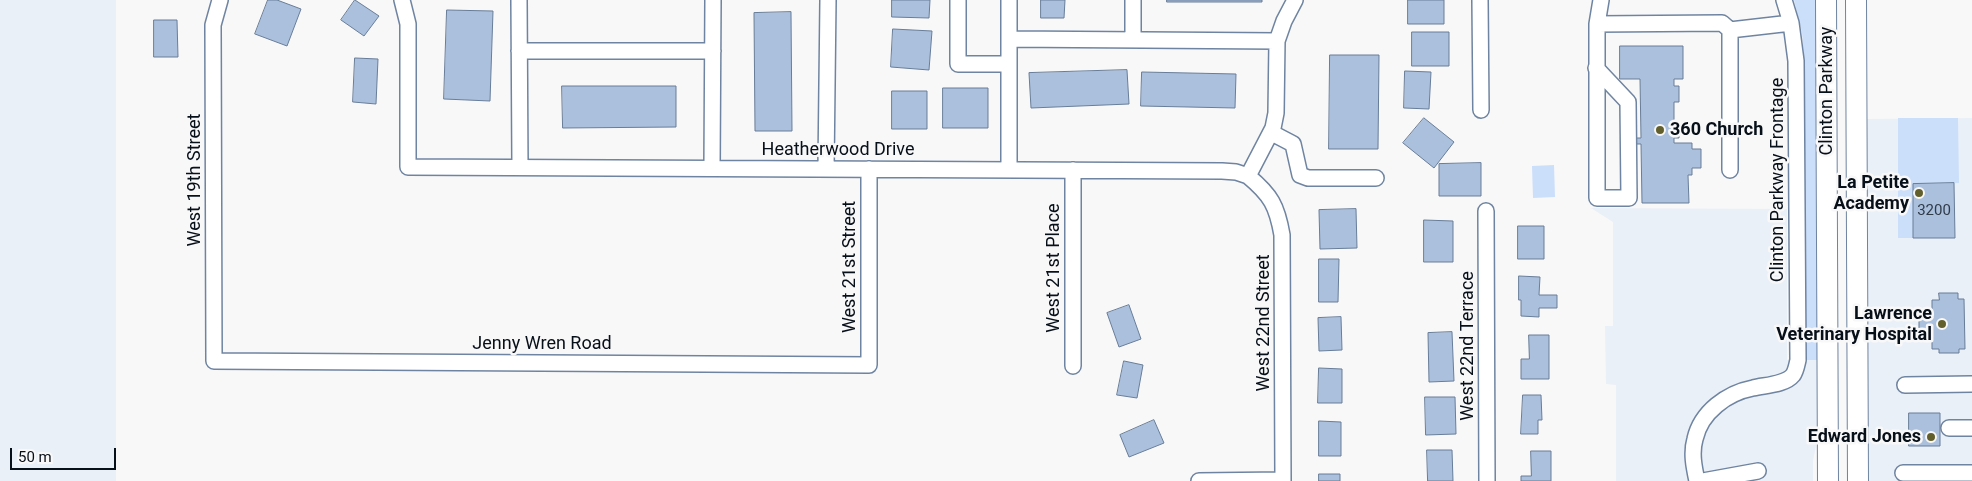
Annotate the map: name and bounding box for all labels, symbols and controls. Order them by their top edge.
street label: Clinton Parkway [1816,27,1838,155]
street label: Clinton Parkway Frontage [1767,78,1789,282]
street label: West 19th Street [184,114,206,246]
place label: 360 Church [1670,119,1763,141]
marker: 360 Church [1654,124,1666,136]
street label: Heatherwood Drive [762,139,914,161]
place label: La Petite Academy [1833,172,1909,214]
marker: La Petite Academy [1913,187,1925,199]
street label: West 21st Street [839,201,861,333]
house number: 3200 [1917,202,1951,220]
street label: West 21st Place [1043,203,1065,333]
street label: West 22nd Street [1253,254,1275,392]
street label: West 22nd Terrace [1457,271,1479,421]
place label: Lawrence Veterinary Hospital [1776,303,1932,346]
marker: Lawrence Veterinary Hospital [1936,318,1948,330]
street label: Jenny Wren Road [472,333,612,355]
place label: Edward Jones [1808,426,1921,448]
marker: Edward Jones [1925,431,1937,443]
scale bar [12,438,119,470]
text: 50 m [18,448,52,466]

